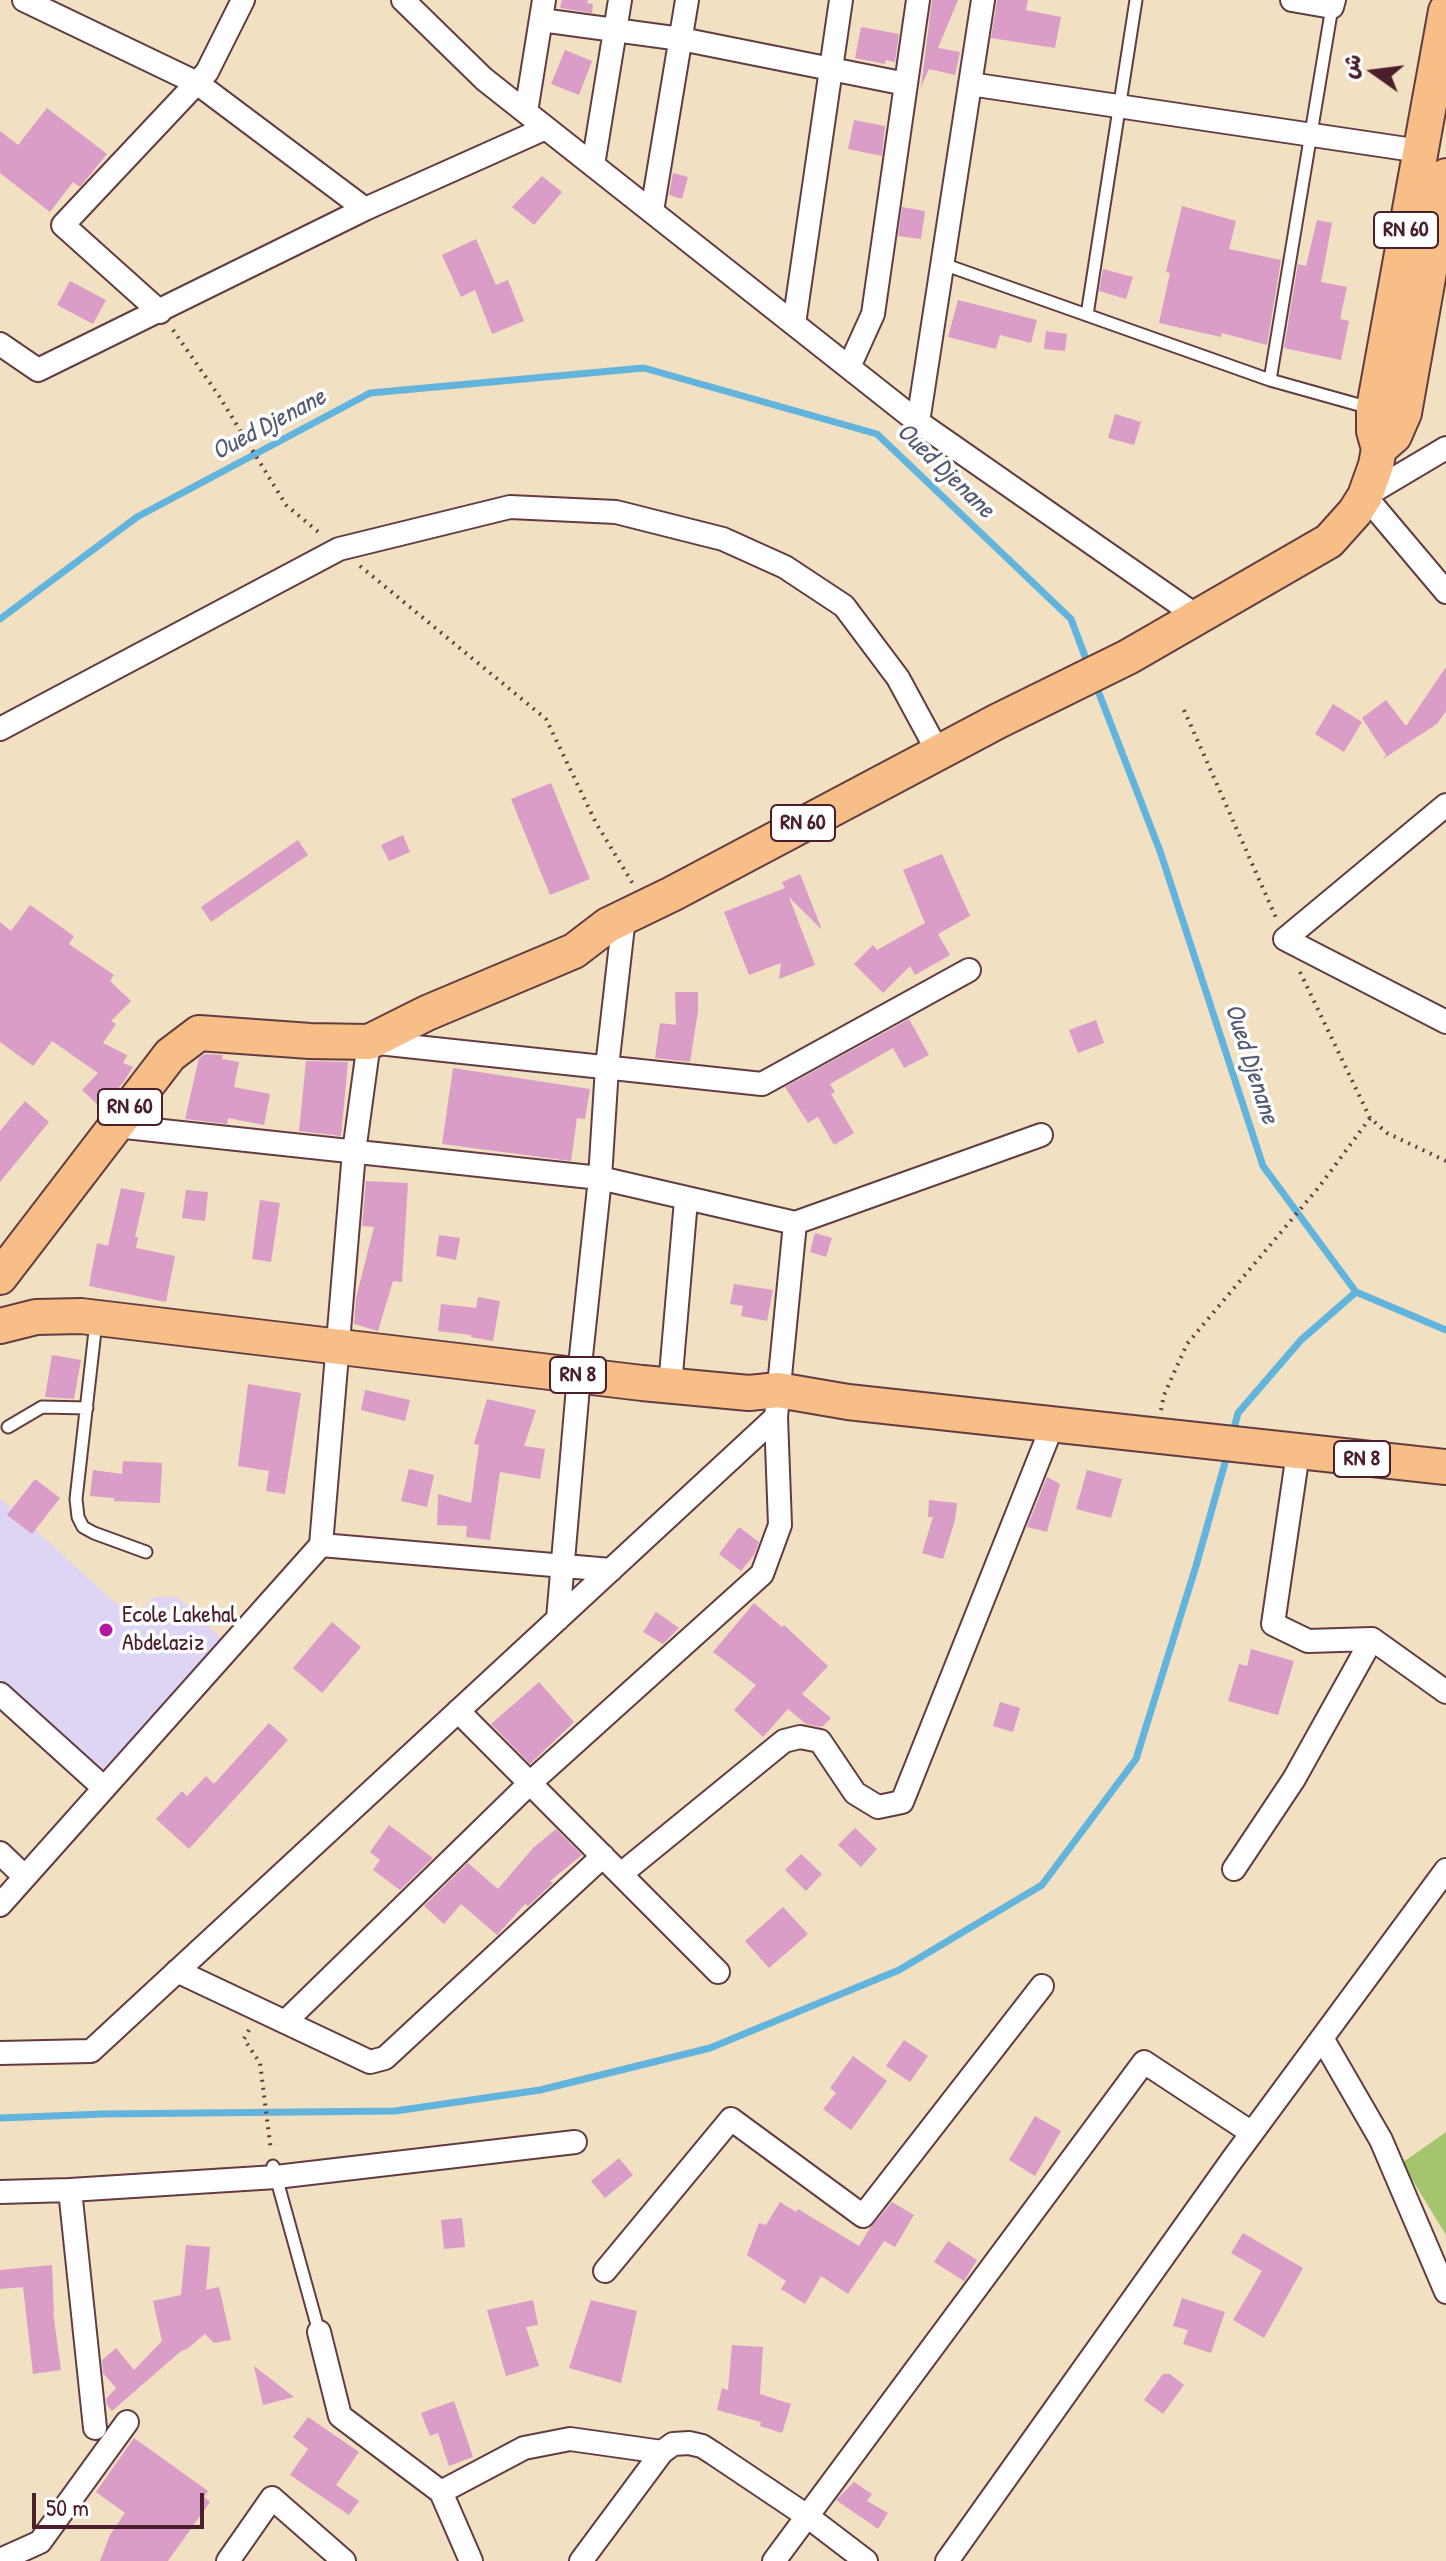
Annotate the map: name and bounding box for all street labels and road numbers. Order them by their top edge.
road number: RN 60 [1374,212,1438,248]
road number: RN 60 [771,805,835,841]
road number: RN 60 [98,1089,162,1125]
road number: RN 8 [550,1357,606,1393]
road number: RN 8 [1334,1441,1390,1477]

